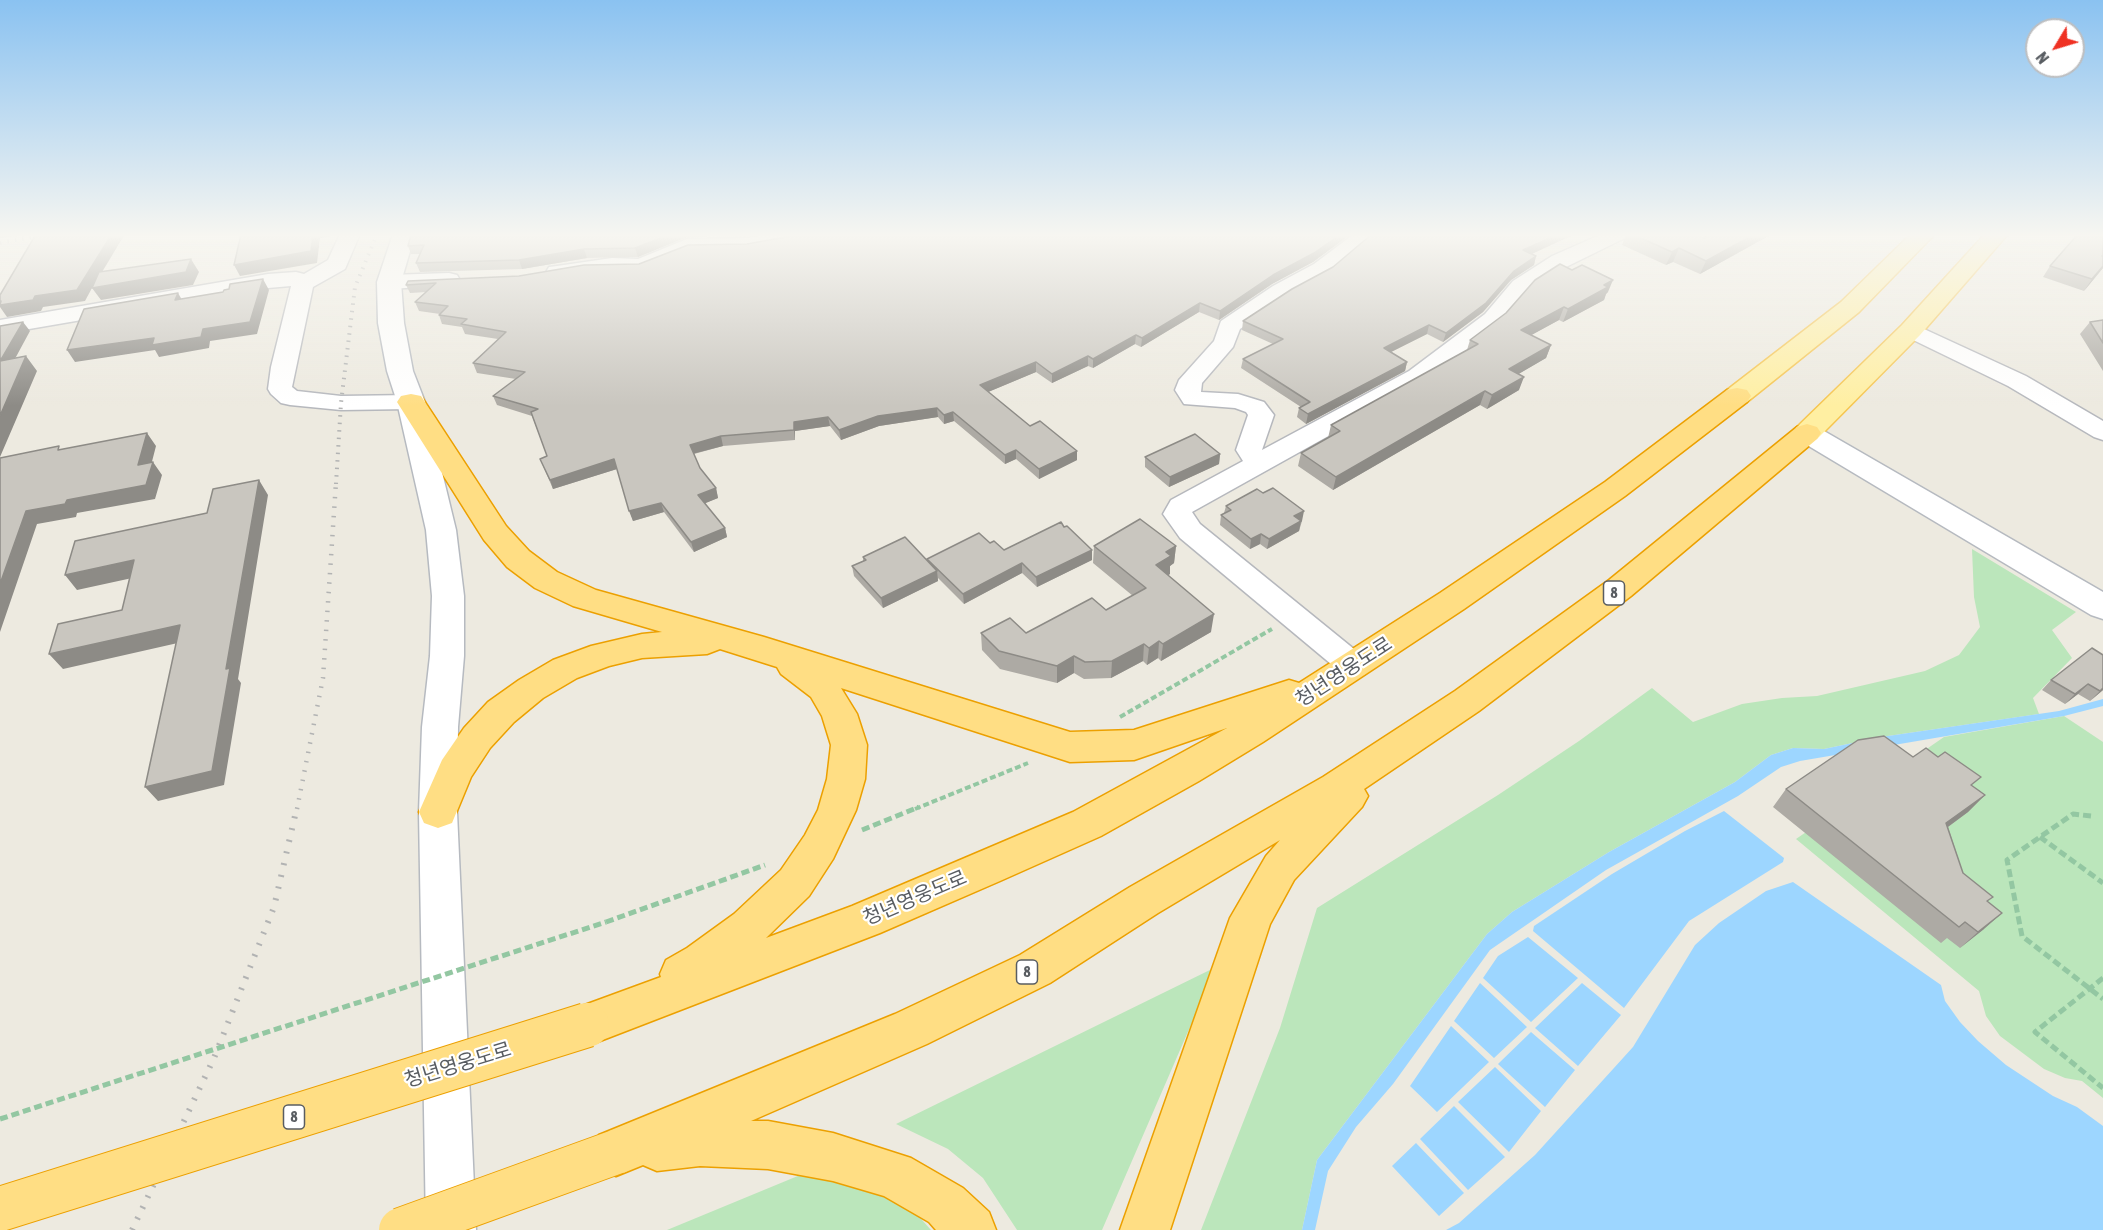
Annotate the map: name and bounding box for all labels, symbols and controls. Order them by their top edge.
north arrow [2025,18,2085,78]
text: N [2032,49,2052,67]
road number: 8 [1604,581,1624,605]
street label: 청년영웅도로 [1291,632,1397,712]
street label: 청년영웅도로 [859,865,971,931]
road number: 8 [1016,960,1038,984]
street label: 청년영웅도로 [402,1037,514,1093]
road number: 8 [284,1105,304,1129]

